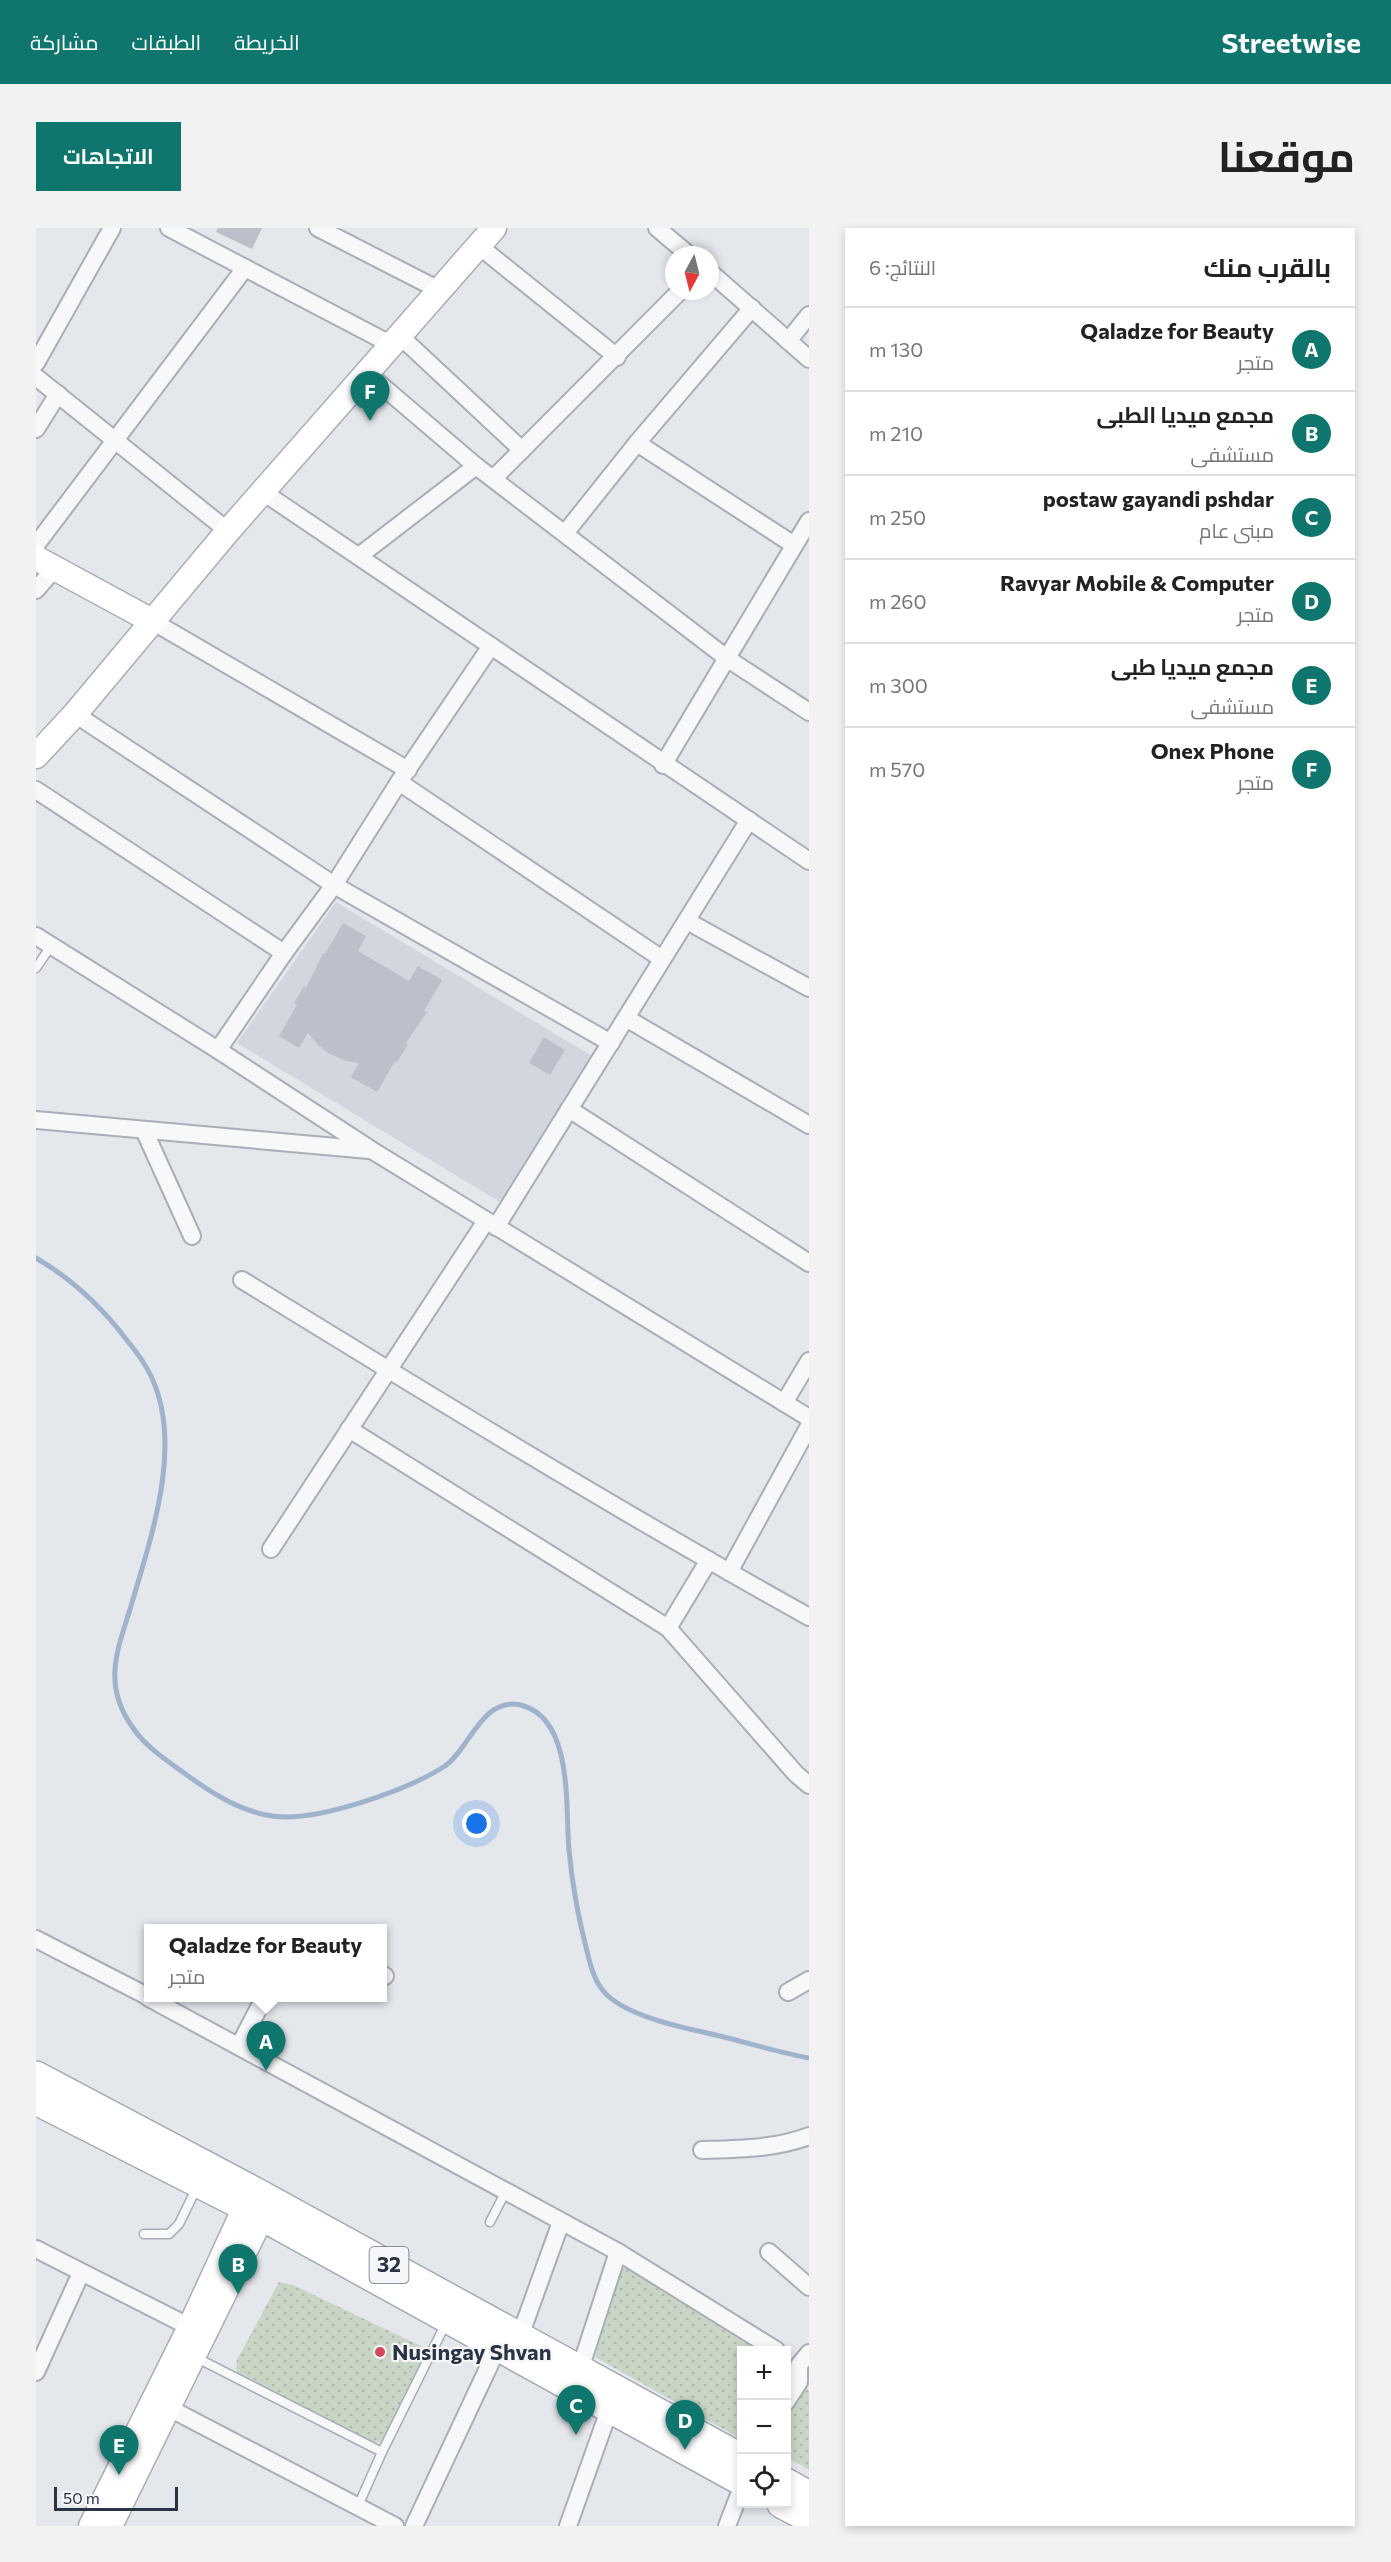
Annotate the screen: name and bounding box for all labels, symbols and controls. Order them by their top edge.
text: Streetwise [1221,25,1361,59]
text: مشاركة [30,29,99,54]
text: الطبقات [132,29,201,54]
text: الخريطة [234,29,300,54]
button: الاتجاهات [36,122,181,191]
text: موقعنا [1218,129,1355,181]
north arrow [665,246,719,300]
text: بالقرب منك [1203,251,1331,282]
text: النتائج: 6 [869,255,936,279]
text: Qaladze for Beauty [1080,317,1274,344]
text: 130 m [869,337,923,361]
text: A [1304,337,1319,361]
text: متجر [1237,350,1274,374]
pin: F [350,372,390,421]
text: مجمع میدیا الطبی [1097,401,1274,428]
text: 210 m [869,421,923,445]
text: B [1305,421,1318,445]
text: مستشفى [1190,442,1274,466]
text: postaw gayandi pshdar [1043,485,1274,512]
text: 250 m [869,505,926,529]
text: C [1305,505,1318,529]
text: مبنى عام [1199,518,1274,542]
text: Ravyar Mobile & Computer [1000,569,1274,596]
text: 260 m [869,589,927,613]
text: D [1304,589,1319,613]
text: متجر [1237,602,1274,626]
text: مجمع میدیا طبی [1111,653,1274,680]
text: 300 m [869,673,928,697]
text: E [1306,673,1317,697]
text: مستشفى [1190,694,1274,718]
text: Onex Phone [1151,737,1274,764]
text: 570 m [869,757,925,781]
text: F [1306,757,1317,781]
text: متجر [1237,770,1274,794]
your location [462,1809,491,1838]
popup [144,1924,387,2002]
text: Qaladze for Beauty [169,1931,362,1958]
text: متجر [169,1964,205,1988]
pin: A [246,2022,286,2071]
pin: B [218,2244,258,2294]
road number: 32 [370,2247,408,2283]
place label: Nusingay Shvan [392,2338,551,2365]
marker: Nusingay Shvan [373,2345,387,2359]
map controls [737,2346,791,2508]
button: + [737,2346,791,2400]
pin: C [556,2386,596,2435]
pin: D [666,2400,704,2450]
button: − [737,2400,791,2454]
pin: E [100,2426,139,2475]
button: locate [737,2454,791,2508]
scale bar [54,2484,178,2512]
text: 50 m [63,2488,100,2507]

